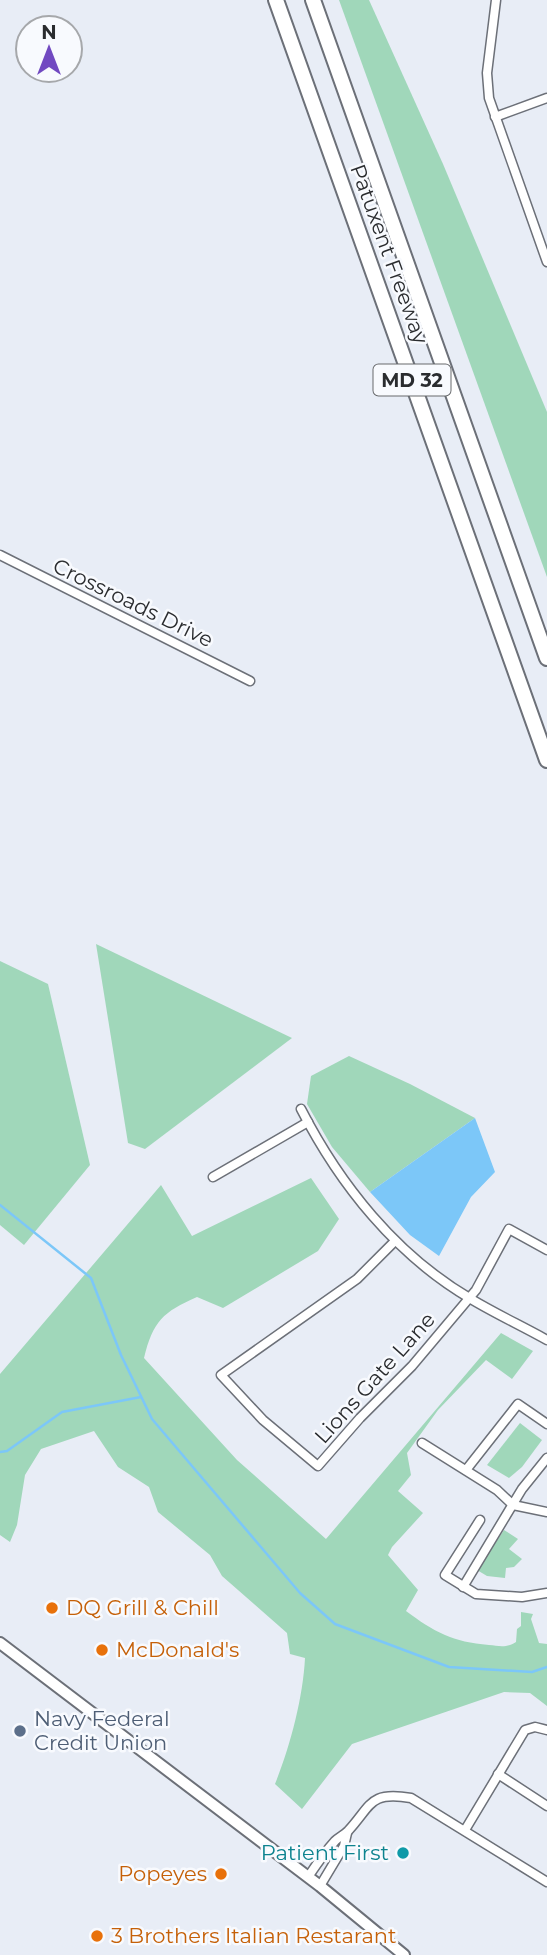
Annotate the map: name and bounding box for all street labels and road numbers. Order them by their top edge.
street label: Patuxent Freeway [345,161,434,348]
road number: MD 32 [374,364,450,396]
street label: Crossroads Drive [49,553,217,652]
street label: Lions Gate Lane [309,1307,440,1448]

